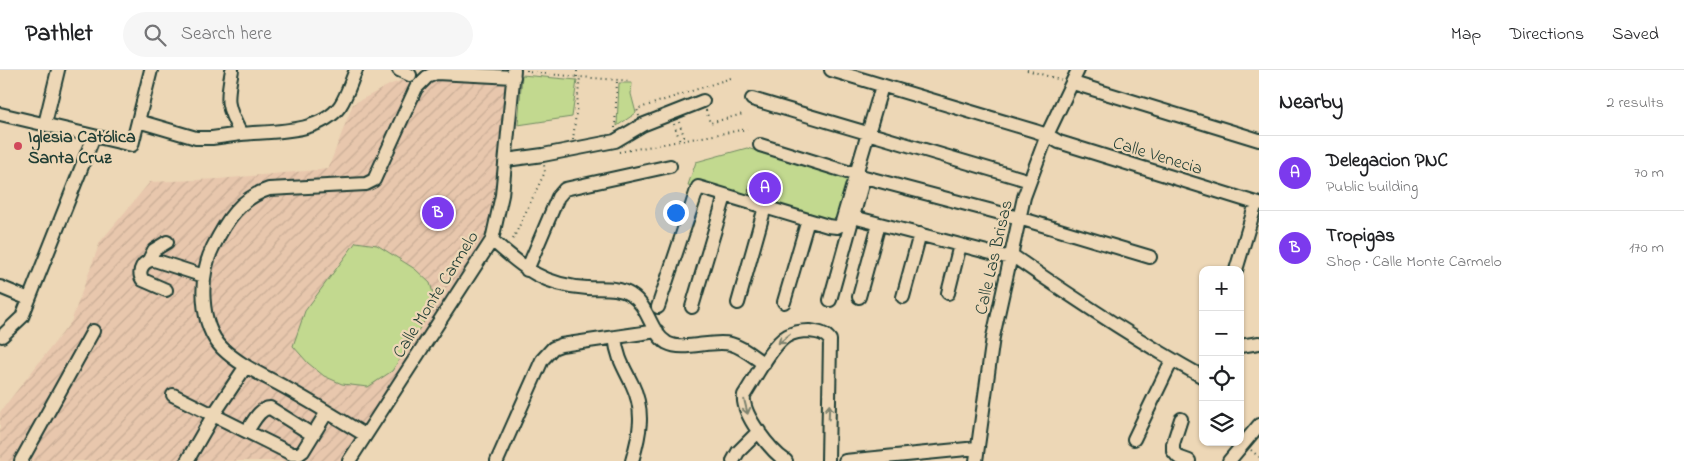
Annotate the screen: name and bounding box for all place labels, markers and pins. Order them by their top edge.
place label: Iglesia Católica Santa Cruz [28,125,136,172]
marker: Iglesia Católica Santa Cruz [12,140,24,152]
pin: A [749,169,781,207]
pin: B [422,194,454,232]

